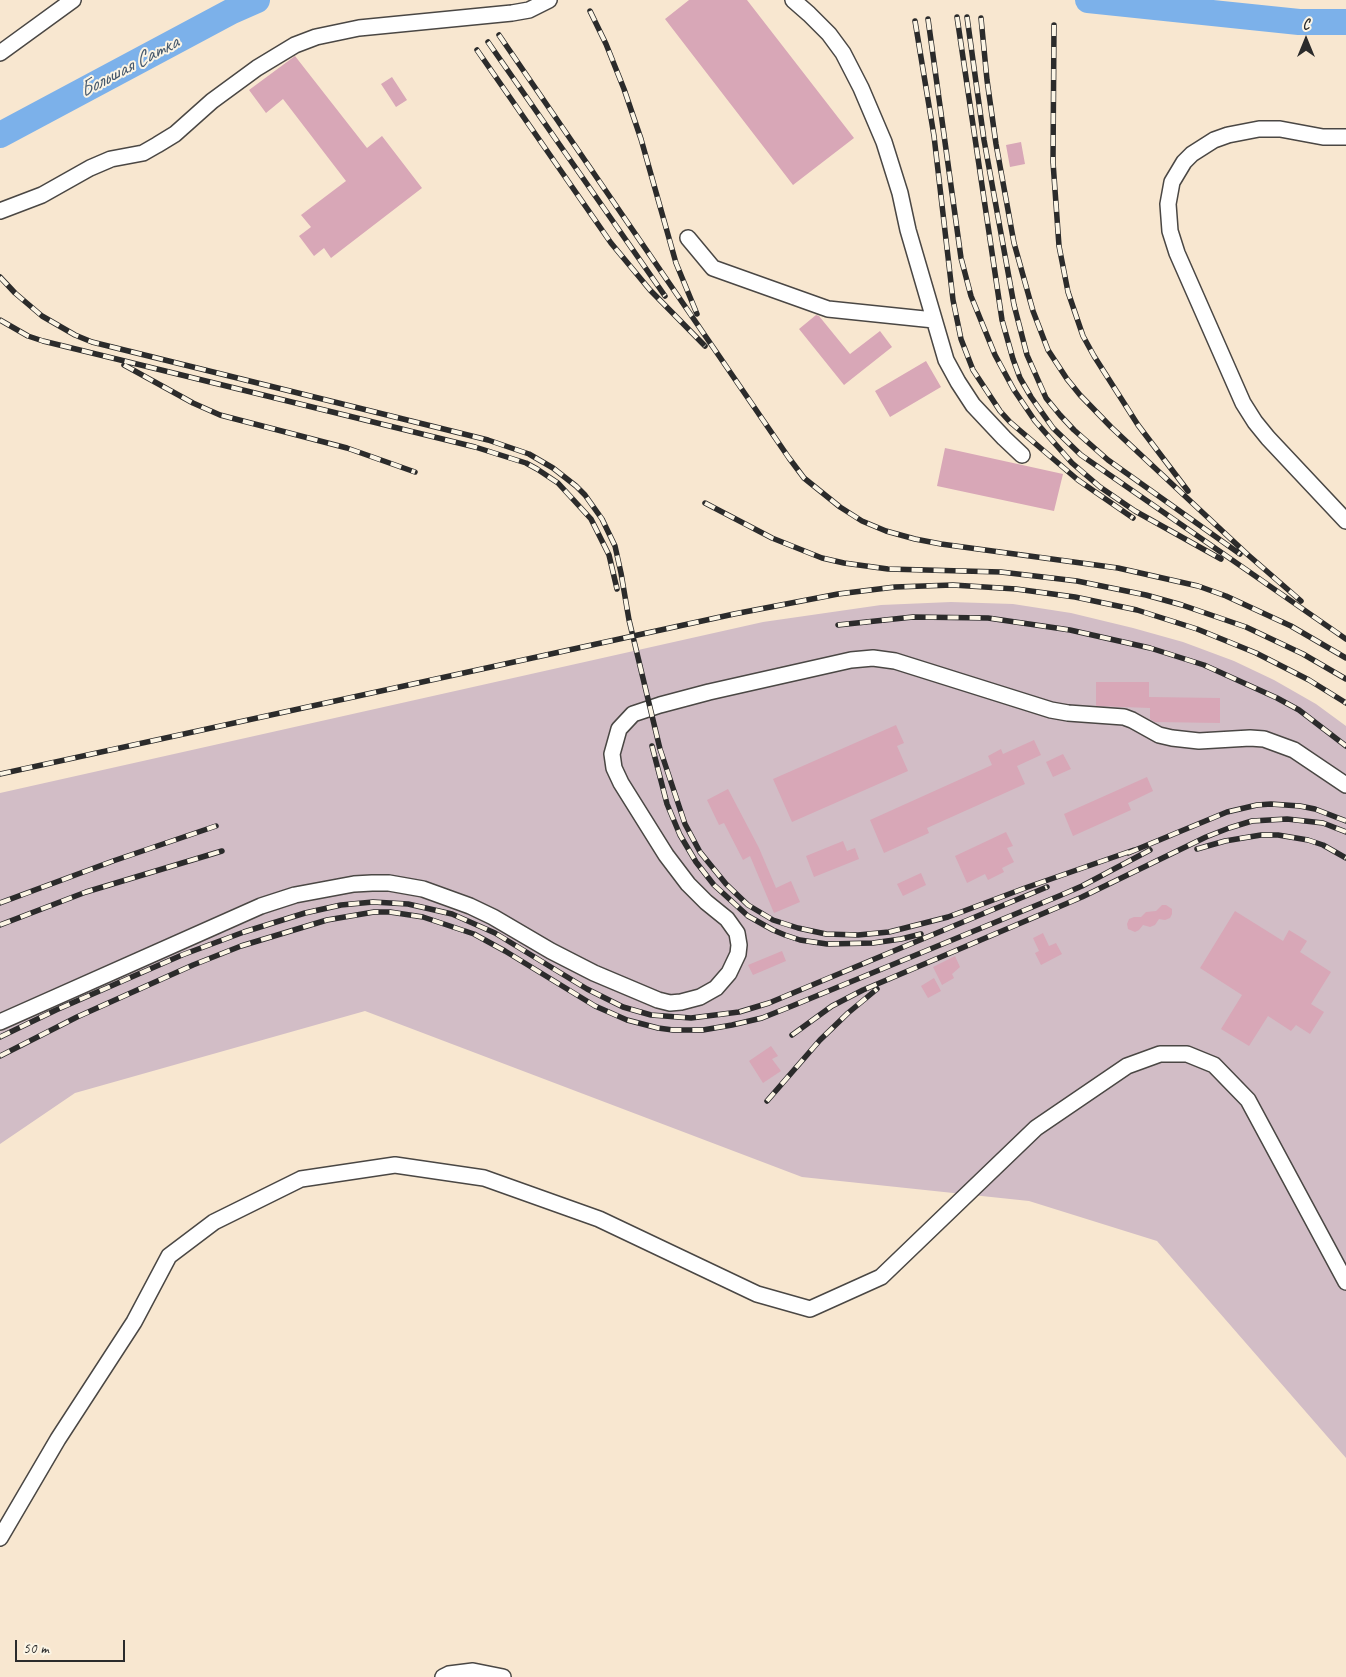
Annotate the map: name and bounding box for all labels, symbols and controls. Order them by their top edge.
north arrow [1281,15,1331,65]
text: С [1303,16,1309,33]
water label: Большая Сатка [75,30,183,104]
scale bar [18,1630,128,1662]
text: 50 m [23,1639,49,1658]

